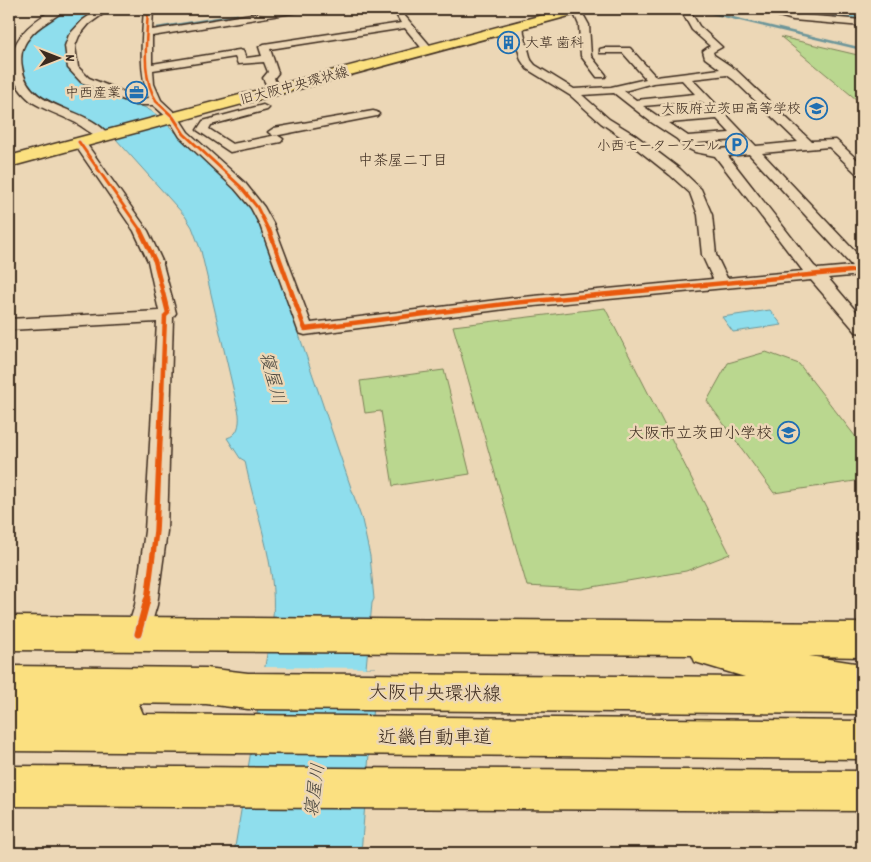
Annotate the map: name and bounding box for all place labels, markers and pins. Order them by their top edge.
building icon: 大草 歯科 [497,30,521,54]
place label: 大草 歯科 [525,34,584,54]
office icon: 中西産業 [125,80,149,104]
place label: 中西産業 [65,84,121,104]
school or university icon: 大阪府立茨田高等学校 [805,96,829,120]
place label: 大阪府立茨田高等学校 [661,100,801,120]
parking icon: 小西モータープール [724,133,748,157]
place label: 小西モータープール [597,137,720,157]
school or university icon: 大阪市立茨田小学校 [776,420,800,444]
place label: 大阪市立茨田小学校 [628,423,772,446]

